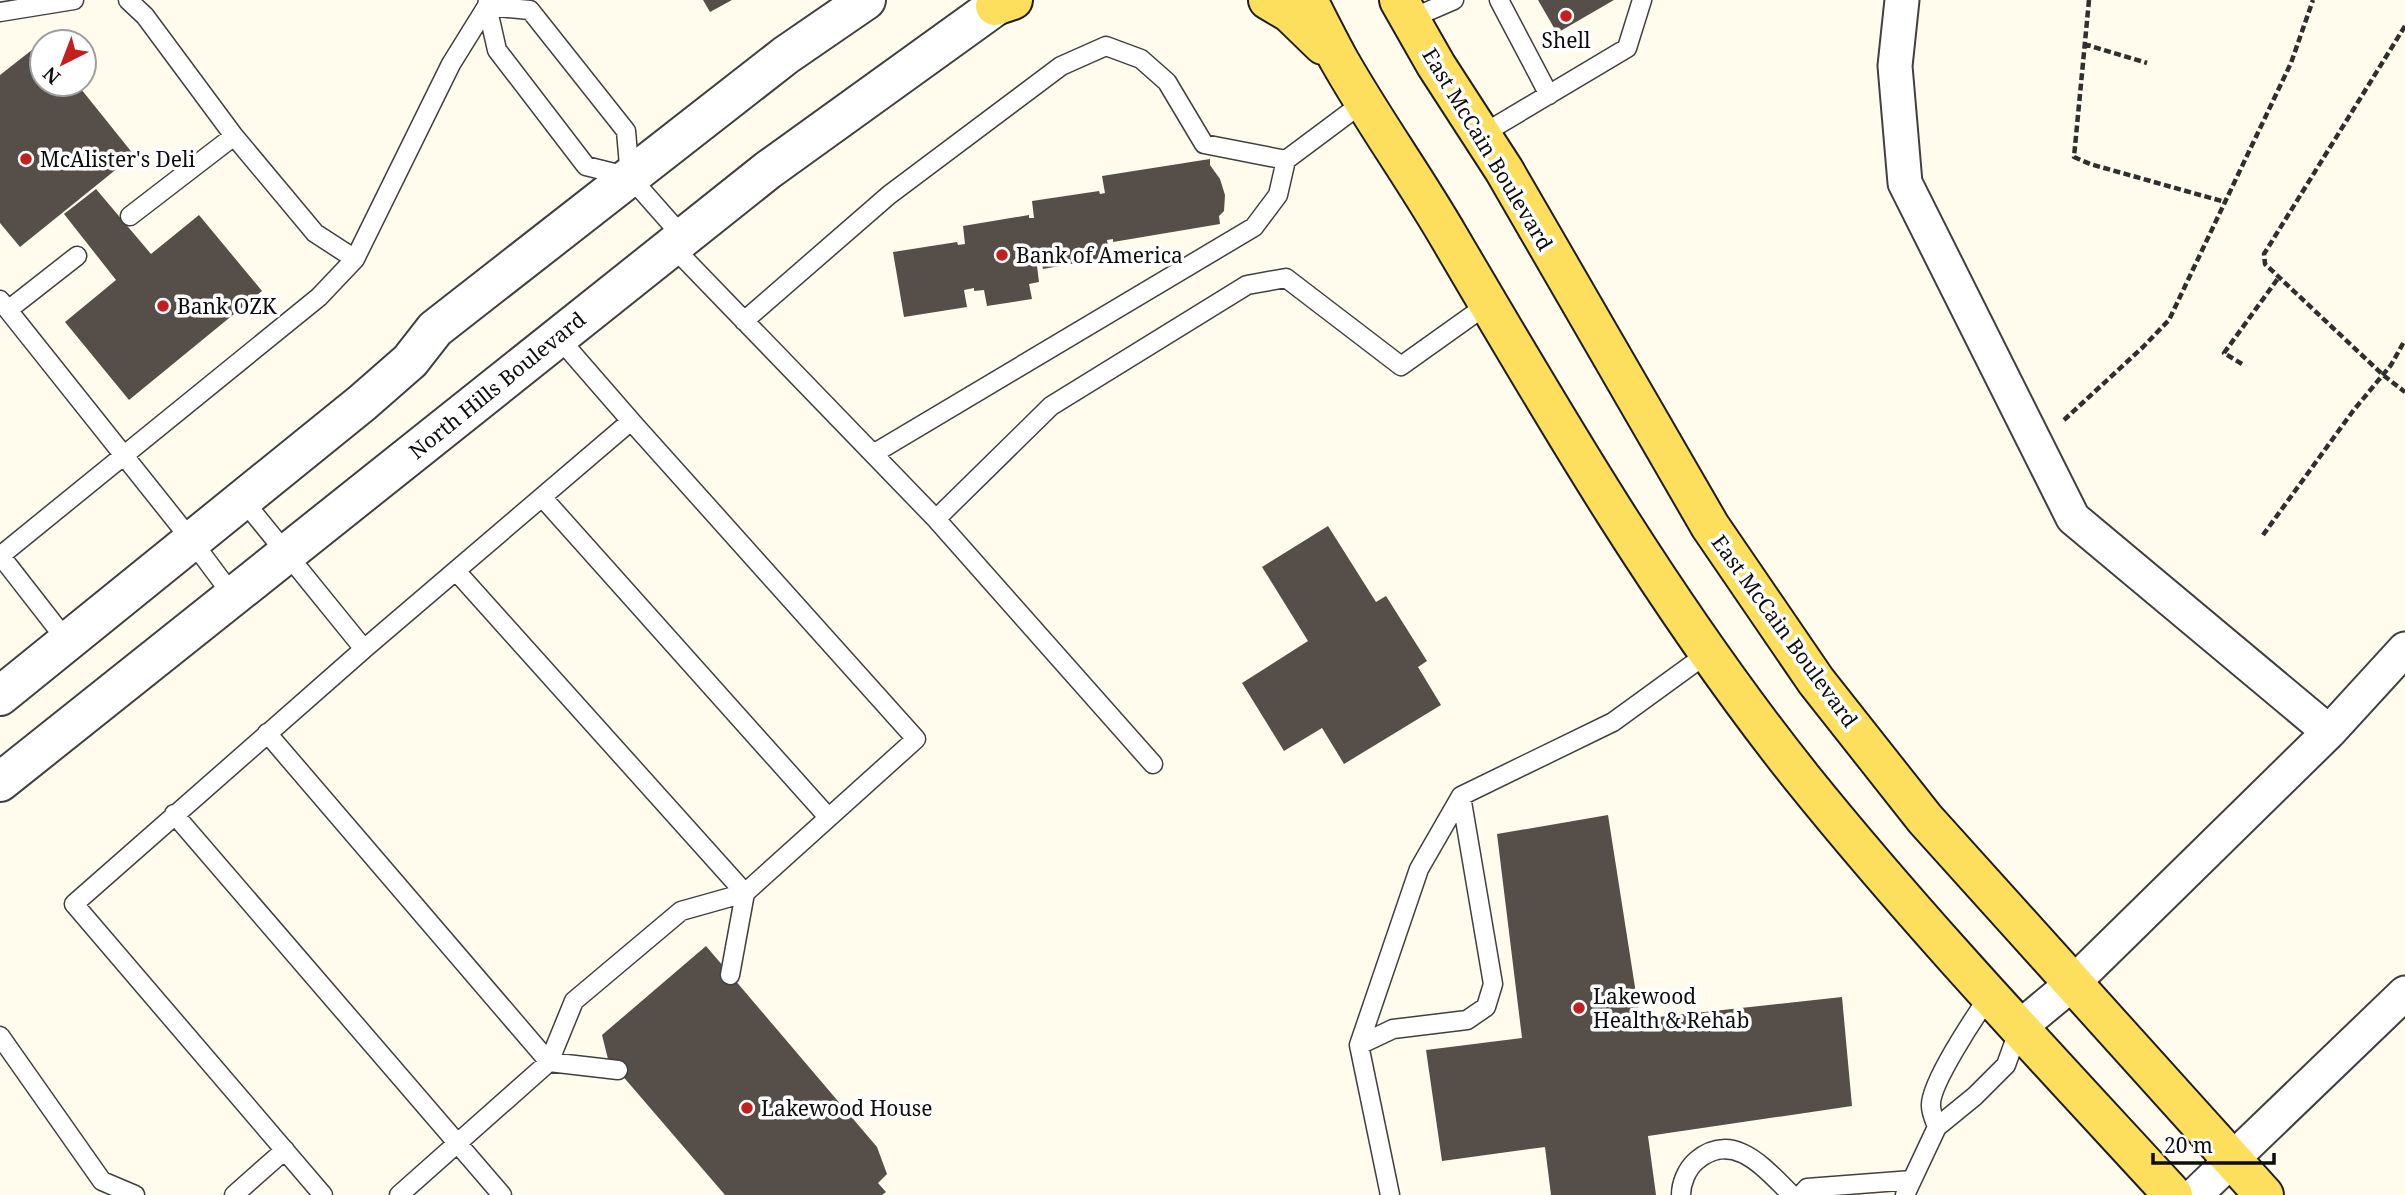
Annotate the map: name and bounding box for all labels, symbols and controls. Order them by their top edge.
marker: Shell [1558,8,1574,24]
place label: Shell [1541,26,1591,54]
north arrow [28,28,98,98]
street label: East McCain Boulevard [1416,43,1560,255]
text: N [37,61,66,90]
place label: McAlister's Deli [40,145,196,173]
marker: McAlister's Deli [18,151,34,167]
place label: Bank of America [1016,241,1183,269]
marker: Bank of America [994,247,1010,263]
place label: Bank OZK [177,292,277,320]
marker: Bank OZK [155,298,171,314]
street label: North Hills Boulevard [403,305,591,465]
street label: East McCain Boulevard [1706,529,1864,733]
place label: Lakewood Health & Rehab [1593,982,1750,1034]
marker: Lakewood Health & Rehab [1571,1000,1587,1016]
place label: Lakewood House [761,1094,933,1122]
marker: Lakewood House [739,1100,755,1116]
scale bar [2153,1122,2274,1166]
text: 20 m [2164,1131,2213,1159]

